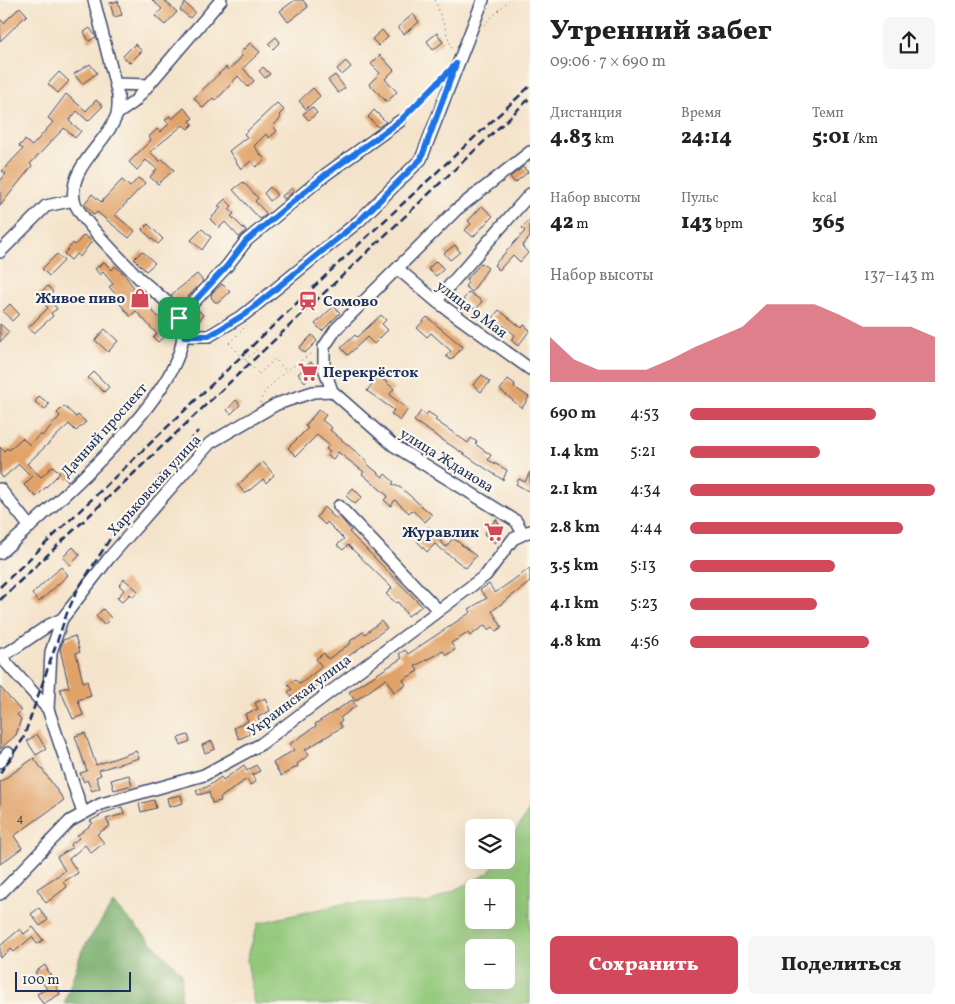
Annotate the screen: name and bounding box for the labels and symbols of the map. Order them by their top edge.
street label: улица 9 Мая [431,276,511,344]
shop icon: Живое пиво [129,287,151,309]
place label: Живое пиво [35,289,125,310]
station icon: Сомово [297,290,319,312]
place label: Сомово [323,292,378,313]
pin [158,297,200,339]
supermarket icon: Перекрёсток [297,361,319,383]
place label: Перекрёсток [323,363,418,384]
street label: Дачный проспект [57,379,154,483]
street label: улица Жданова [395,424,497,499]
street label: Харьковская улица [104,430,207,542]
supermarket icon: Журавлик [483,521,505,543]
place label: Журавлик [402,523,479,544]
street label: Украинская улица [244,650,356,742]
house number: 4 [16,811,24,827]
scale bar [15,969,131,992]

